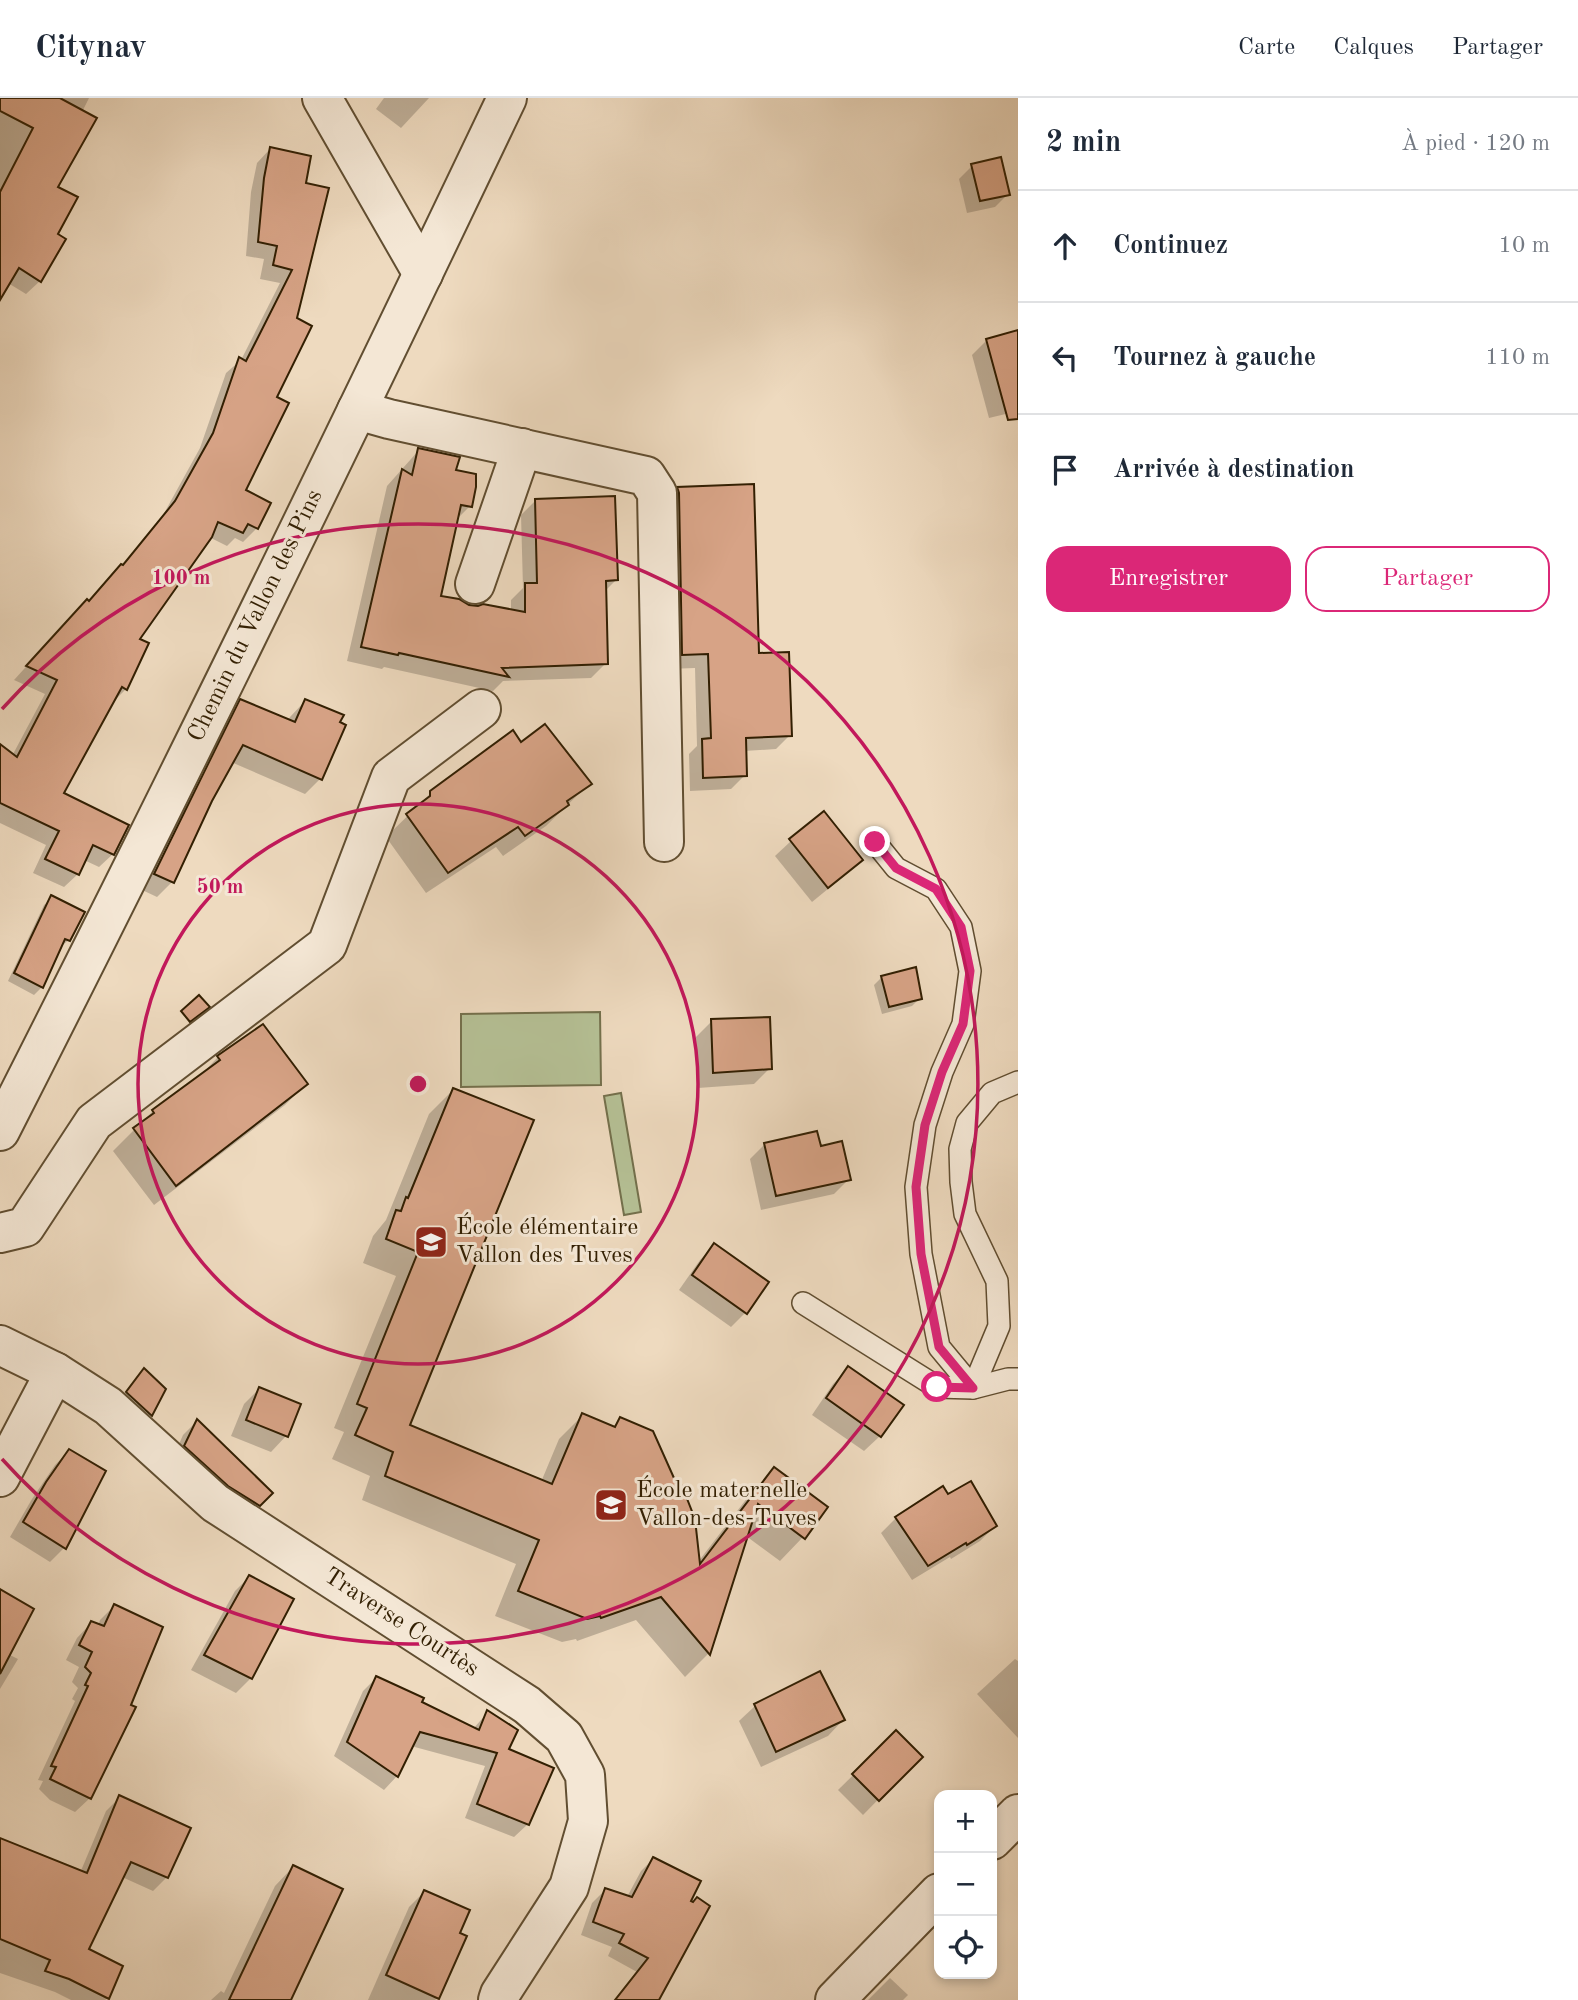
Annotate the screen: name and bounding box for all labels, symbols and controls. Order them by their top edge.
text: Citynav [35,32,147,65]
text: Carte [1238,36,1295,60]
text: Calques [1333,36,1414,60]
text: Partager [1452,36,1543,60]
text: 2 min [1046,128,1121,158]
text: À pied · 120 m [1401,132,1550,155]
icon: ahead [1046,227,1084,265]
text: Continuez [1113,233,1228,259]
text: 10 m [1499,234,1550,257]
icon: left [1046,339,1084,377]
text: Tournez à gauche [1113,345,1316,371]
text: 110 m [1485,346,1550,369]
icon: arrive [1046,451,1084,489]
text: Arrivée à destination [1113,457,1355,483]
street label: Chemin du Vallon des Pins [184,486,328,746]
button: Enregistrer [1046,546,1291,612]
button: Partager [1305,546,1550,612]
text: 100 m [151,568,211,589]
route end [859,826,890,857]
text: 50 m [196,877,244,898]
centre of rings [406,1072,430,1096]
place label: École élémentaire Vallon des Tuves [456,1212,638,1268]
school or university icon: École élémentaire Vallon des Tuves [412,1223,450,1261]
route start [921,1371,952,1402]
place label: École maternelle Vallon-des-Tuves [636,1475,817,1531]
school or university icon: École maternelle Vallon-des-Tuves [592,1486,630,1524]
street label: Traverse Courtès [319,1564,483,1682]
map controls [934,1790,997,1979]
button: + [934,1790,997,1853]
button: − [934,1853,997,1916]
button: locate [934,1916,997,1979]

